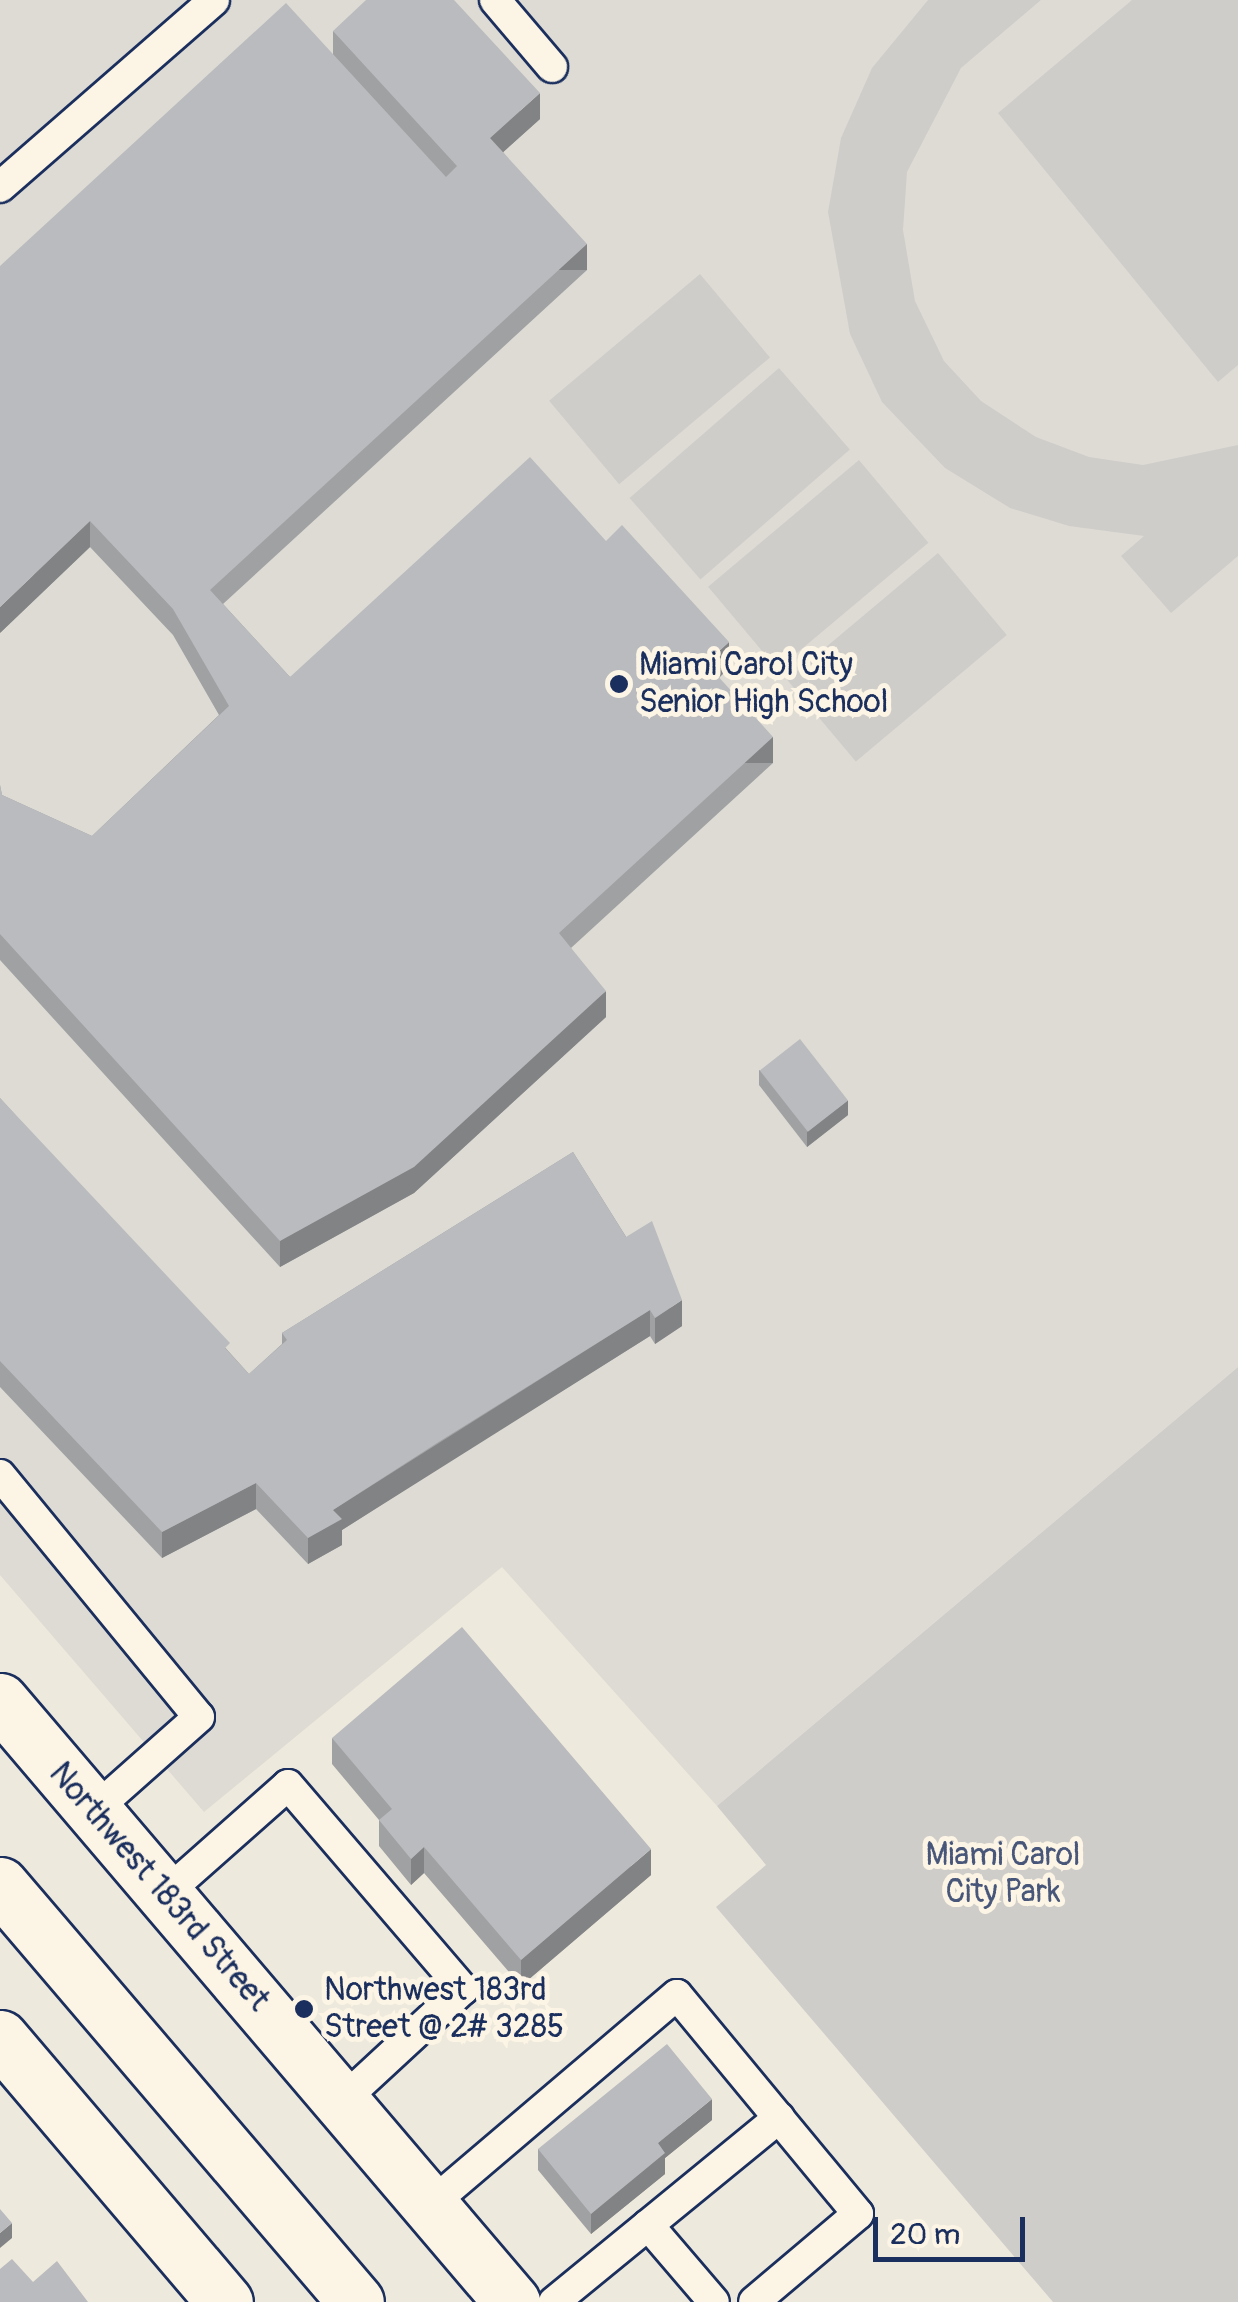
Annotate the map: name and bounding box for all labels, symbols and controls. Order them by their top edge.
place label: Miami Carol City Senior High School [639,647,888,722]
marker: Miami Carol City Senior High School [608,673,630,695]
street label: Northwest 183rd Street [41,1755,277,2019]
park label: Miami Carol City Park [926,1837,1080,1912]
place label: Northwest 183rd Street @ 2# 3285 [324,1972,564,2047]
marker: Northwest 183rd Street @ 2# 3285 [293,1998,315,2020]
scale bar [878,2197,1030,2259]
text: 20 m [890,2216,960,2253]

